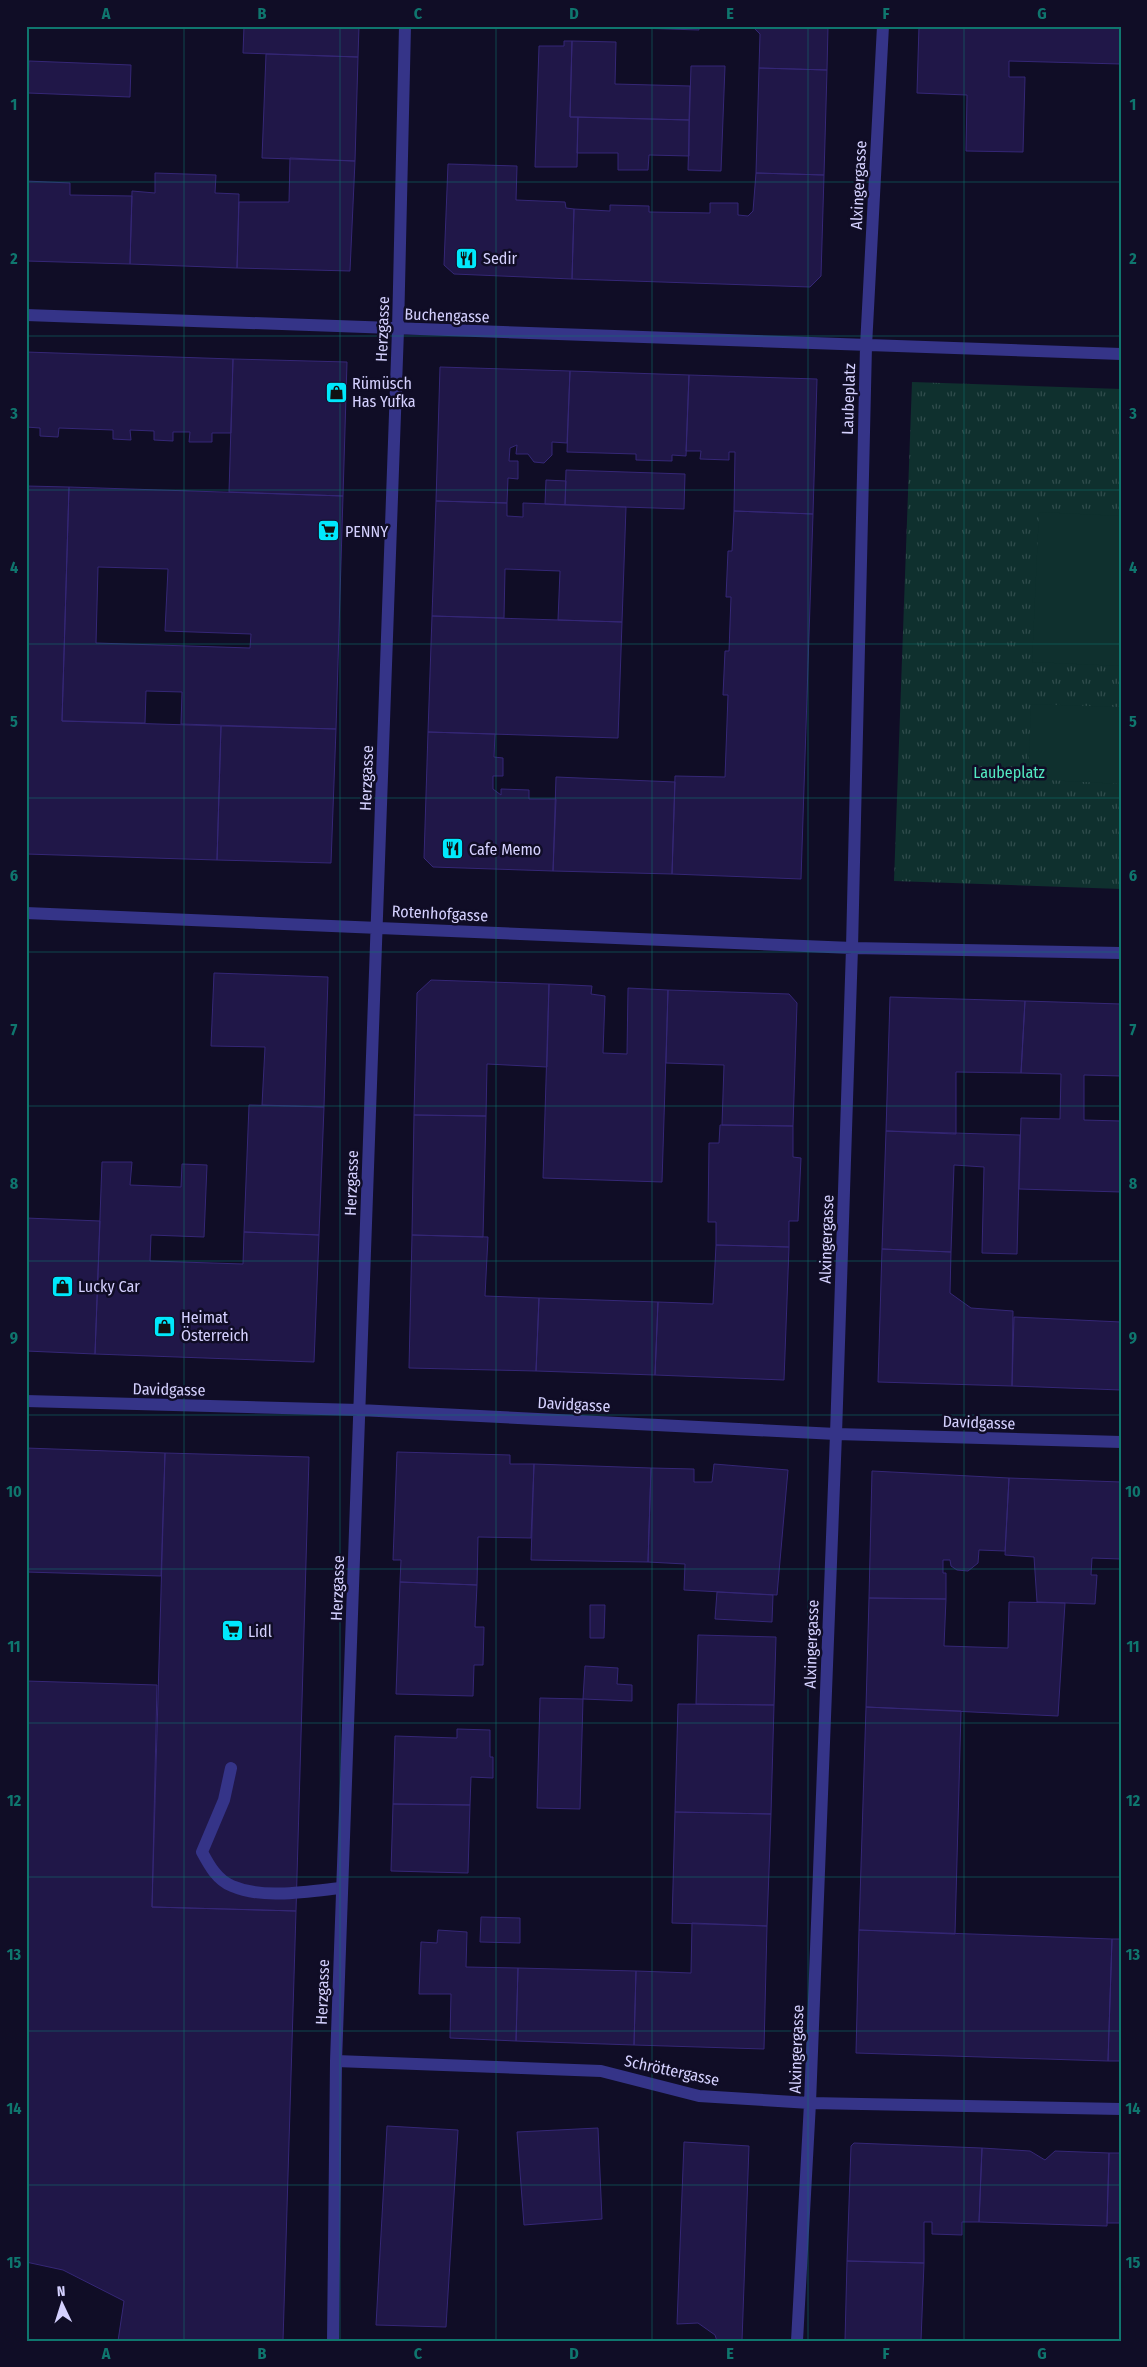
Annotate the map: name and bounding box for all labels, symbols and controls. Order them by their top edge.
text: A [101,4,111,23]
text: B [258,4,267,23]
text: C [414,4,423,23]
text: D [569,4,579,23]
text: E [726,4,734,23]
text: F [882,4,890,23]
text: G [1037,4,1047,23]
text: 1 [11,95,17,114]
text: 1 [1130,95,1136,114]
street label: Alxingergasse [847,140,870,230]
restaurant icon: Sedir [455,246,479,270]
text: 2 [9,249,18,268]
place label: Sedir [483,249,517,268]
text: 2 [1128,249,1137,268]
street label: Herzgasse [372,296,393,362]
street label: Buchengasse [404,305,490,326]
street label: Laubeplatz [838,363,859,435]
place label: Rümüsch Has Yufka [352,374,416,411]
shop icon: Rümüsch Has Yufka [324,380,348,404]
text: 3 [9,404,18,423]
text: 3 [1128,404,1137,423]
supermarket icon: PENNY [317,519,341,543]
place label: PENNY [345,522,388,541]
text: 4 [10,558,18,577]
text: 4 [1129,558,1137,577]
text: 5 [10,712,18,731]
text: 5 [1129,712,1137,731]
street label: Herzgasse [356,745,377,811]
park label: Laubeplatz [973,763,1045,782]
restaurant icon: Cafe Memo [441,837,465,861]
place label: Cafe Memo [469,840,541,859]
text: 6 [10,866,18,885]
text: 6 [1129,866,1137,885]
street label: Rotenhofgasse [391,901,489,926]
text: 7 [11,1020,18,1039]
text: 7 [1130,1020,1137,1039]
street label: Herzgasse [341,1150,362,1216]
text: 8 [10,1174,19,1193]
text: 8 [1129,1174,1138,1193]
street label: Alxingergasse [815,1194,838,1284]
shop icon: Lucky Car [50,1274,74,1298]
place label: Lucky Car [78,1277,140,1296]
place label: Heimat Österreich [181,1308,249,1345]
shop icon: Heimat Österreich [153,1314,177,1338]
text: 9 [10,1328,18,1347]
text: 9 [1129,1328,1137,1347]
street label: Davidgasse [132,1379,206,1400]
street label: Davidgasse [537,1393,611,1416]
street label: Davidgasse [942,1412,1016,1433]
text: 10 [6,1482,22,1501]
text: 10 [1125,1482,1141,1501]
street label: Herzgasse [327,1555,348,1621]
street label: Alxingergasse [800,1599,823,1689]
supermarket icon: Lidl [220,1619,244,1643]
place label: Lidl [248,1622,272,1641]
text: 11 [7,1637,21,1656]
text: 11 [1126,1637,1140,1656]
text: 12 [7,1791,22,1810]
text: 12 [1126,1791,1141,1810]
text: 13 [7,1945,22,1964]
text: 13 [1126,1945,1141,1964]
street label: Herzgasse [312,1959,333,2025]
street label: Alxingergasse [785,2004,808,2094]
street label: Schröttergasse [623,2051,721,2090]
text: 14 [7,2099,22,2118]
text: 14 [1126,2099,1141,2118]
text: 15 [7,2253,21,2272]
text: 15 [1126,2253,1140,2272]
north arrow [38,2280,88,2330]
text: N [56,2283,66,2300]
text: A [101,2344,111,2363]
text: B [258,2344,267,2363]
text: C [414,2344,423,2363]
text: D [569,2344,579,2363]
text: E [726,2344,734,2363]
text: F [882,2344,890,2363]
text: G [1037,2344,1047,2363]

